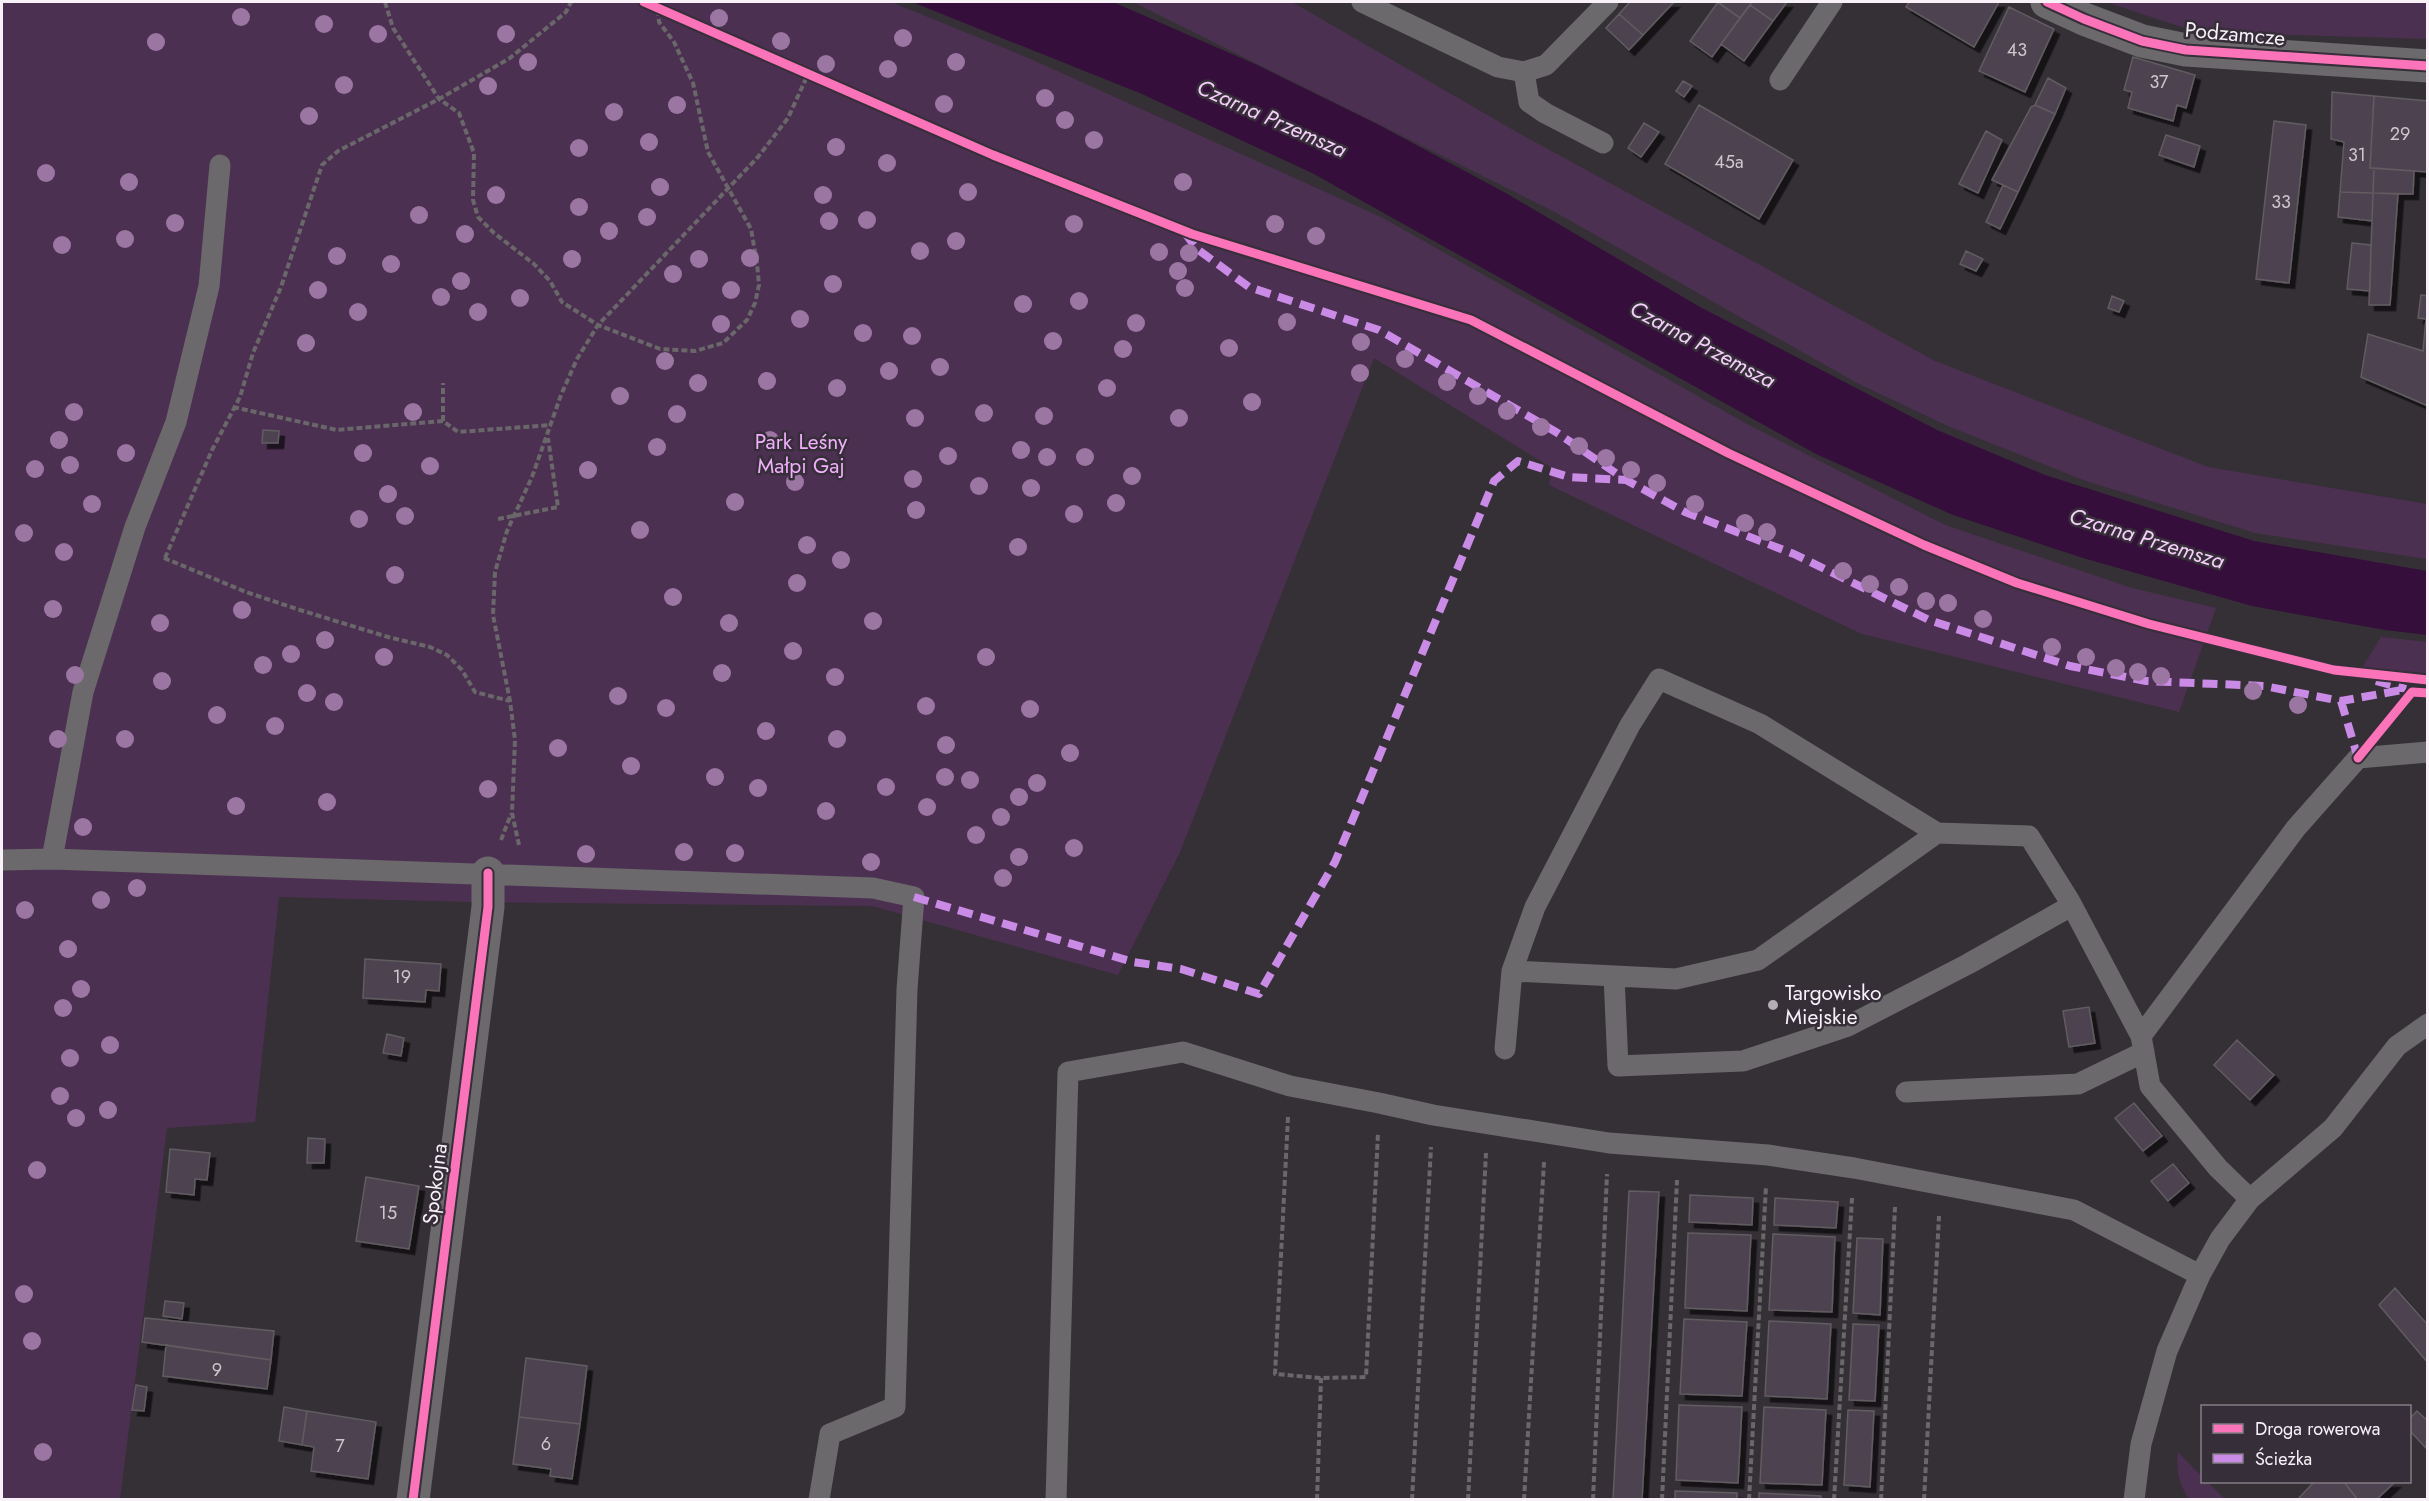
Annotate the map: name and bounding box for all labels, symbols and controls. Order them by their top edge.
street label: Podzamcze [2184,15,2287,53]
house number: 43 [2007,37,2027,63]
house number: 37 [2149,69,2169,95]
water label: Czarna Przemsza [1192,71,1352,165]
house number: 29 [2390,121,2410,147]
house number: 31 [2348,142,2366,168]
house number: 45a [1714,149,1744,175]
house number: 33 [2271,189,2291,215]
water label: Czarna Przemsza [1624,292,1782,396]
park label: Park Leśny Małpi Gaj [755,427,848,481]
water label: Czarna Przemsza [2065,499,2229,577]
house number: 19 [393,964,411,990]
place label: Targowisko Miejskie [1785,978,1881,1032]
marker: Targowisko Miejskie [1766,998,1780,1012]
street label: Spokojna [415,1142,455,1226]
house number: 15 [379,1200,397,1226]
house number: 9 [212,1357,222,1383]
legend [2201,1405,2411,1483]
text: Droga rowerowa [2255,1416,2380,1442]
house number: 6 [541,1431,551,1457]
house number: 7 [335,1433,345,1459]
text: Ścieżka [2255,1446,2312,1472]

